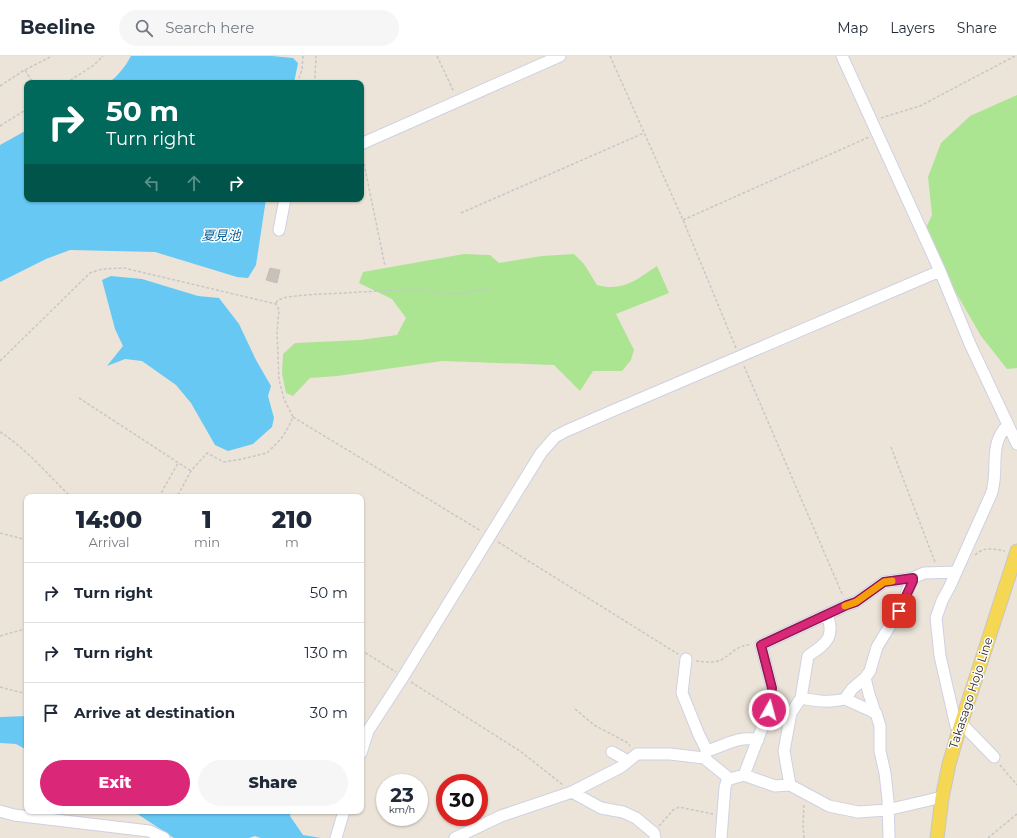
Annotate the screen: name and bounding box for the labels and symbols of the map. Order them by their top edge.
water label: 夏見池 [201,227,242,243]
pin [882,594,916,628]
street label: Takasago Hojo Line [945,635,996,751]
position arrow [748,689,790,731]
speed limit sign: 30 [436,774,488,826]

